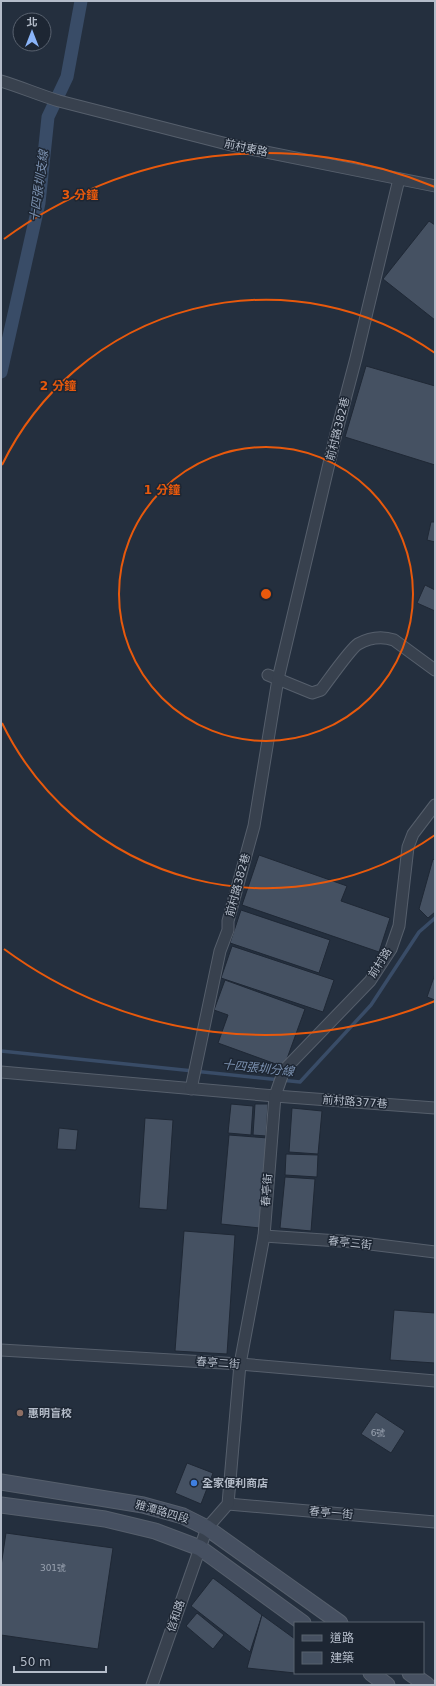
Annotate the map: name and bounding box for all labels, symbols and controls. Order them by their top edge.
north arrow [12,12,52,52]
text: 北 [27,16,38,29]
street label: 前村東路 [223,137,269,159]
water label: 十四張圳支線 [27,147,51,223]
text: 3 分鐘 [62,188,98,202]
text: 2 分鐘 [40,379,76,393]
street label: 前村路382巷 [324,396,352,462]
text: 1 分鐘 [144,483,180,497]
centre of rings [259,587,273,601]
street label: 前村路382巷 [223,852,253,918]
street label: 前村路 [366,946,394,980]
water label: 十四張圳分線 [221,1057,297,1079]
street label: 前村路377巷 [322,1093,388,1111]
street label: 春亭街 [259,1173,275,1207]
street label: 春亭三街 [327,1234,373,1252]
street label: 春亭二街 [196,1355,240,1371]
place label: 惠明盲校 [28,1407,72,1420]
marker: 惠明盲校 [15,1408,25,1418]
house number: 6號 [371,1428,385,1438]
place label: 全家便利商店 [202,1477,268,1490]
marker: 全家便利商店 [189,1478,199,1488]
street label: 雅潭路四段 [134,1498,190,1526]
street label: 春亭一街 [309,1505,353,1521]
house number: 301號 [40,1563,66,1573]
street label: 信和路 [164,1598,188,1634]
legend [294,1622,424,1674]
text: 道路 [330,1631,354,1645]
scale bar [14,1648,106,1674]
text: 建築 [330,1651,354,1665]
text: 50 m [20,1655,51,1669]

